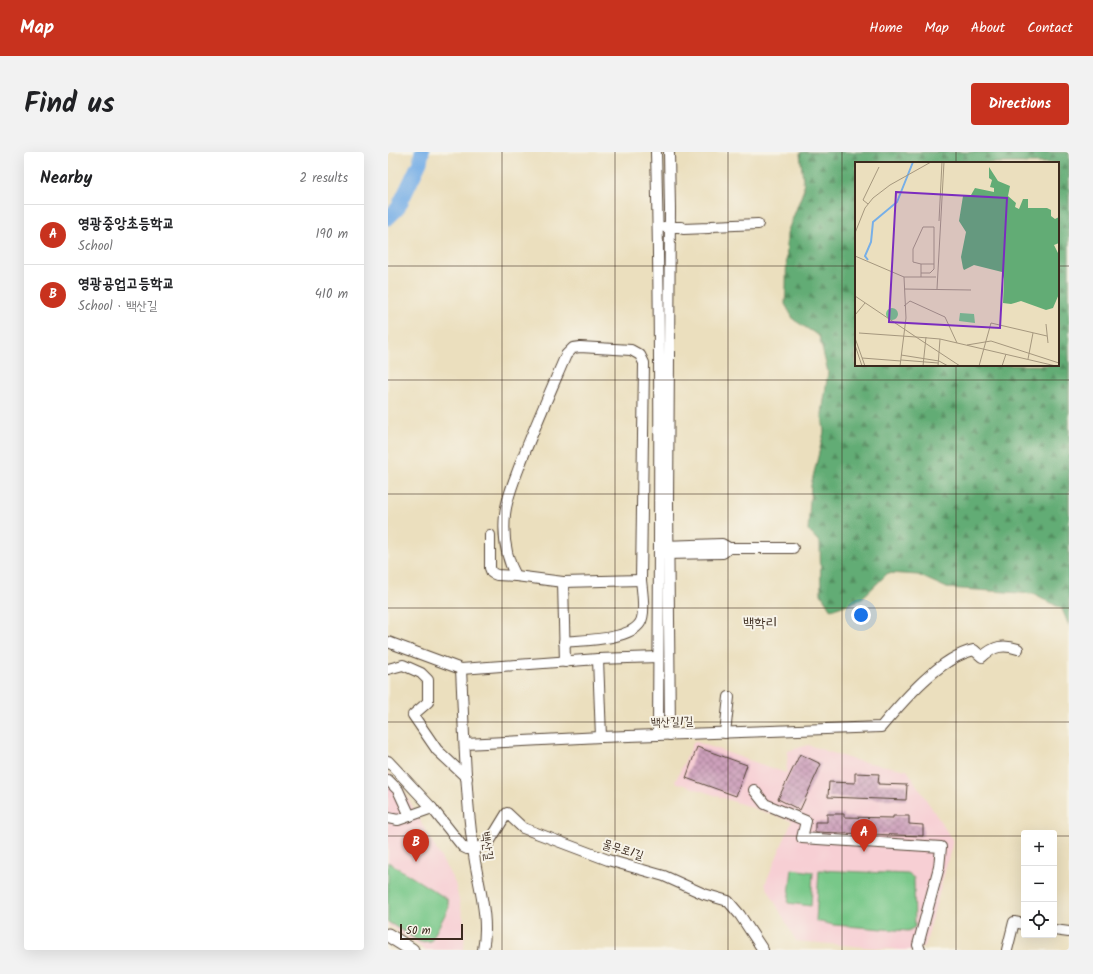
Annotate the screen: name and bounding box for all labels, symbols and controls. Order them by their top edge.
text: Map [20,13,54,43]
text: Home [869,17,903,39]
text: Map [925,17,949,39]
text: About [971,17,1005,39]
text: Contact [1027,17,1073,39]
text: Find us [24,82,115,127]
button: Directions [971,83,1069,125]
inset map [855,162,1059,366]
text: Nearby [40,165,92,192]
text: 2 results [300,168,348,189]
text: 영광중앙초등학교 [78,212,175,236]
text: A [49,224,57,245]
text: 190 m [316,224,348,245]
text: School [78,236,113,257]
text: 영광공업고등학교 [78,272,175,296]
text: B [49,284,57,305]
text: 410 m [315,284,348,305]
text: School · 백산길 [78,296,158,317]
your location [851,605,871,625]
district label: 백학리 [743,612,777,634]
street label: 백산길1길 [650,712,694,732]
pin: A [851,819,877,852]
pin: B [403,829,429,862]
street label: 백산길 [476,830,498,862]
map controls [1021,830,1057,938]
button: + [1021,830,1057,866]
street label: 물무로1길 [600,835,646,865]
button: − [1021,866,1057,902]
button: locate [1021,902,1057,938]
scale bar [400,922,463,941]
text: 50 m [406,922,431,940]

